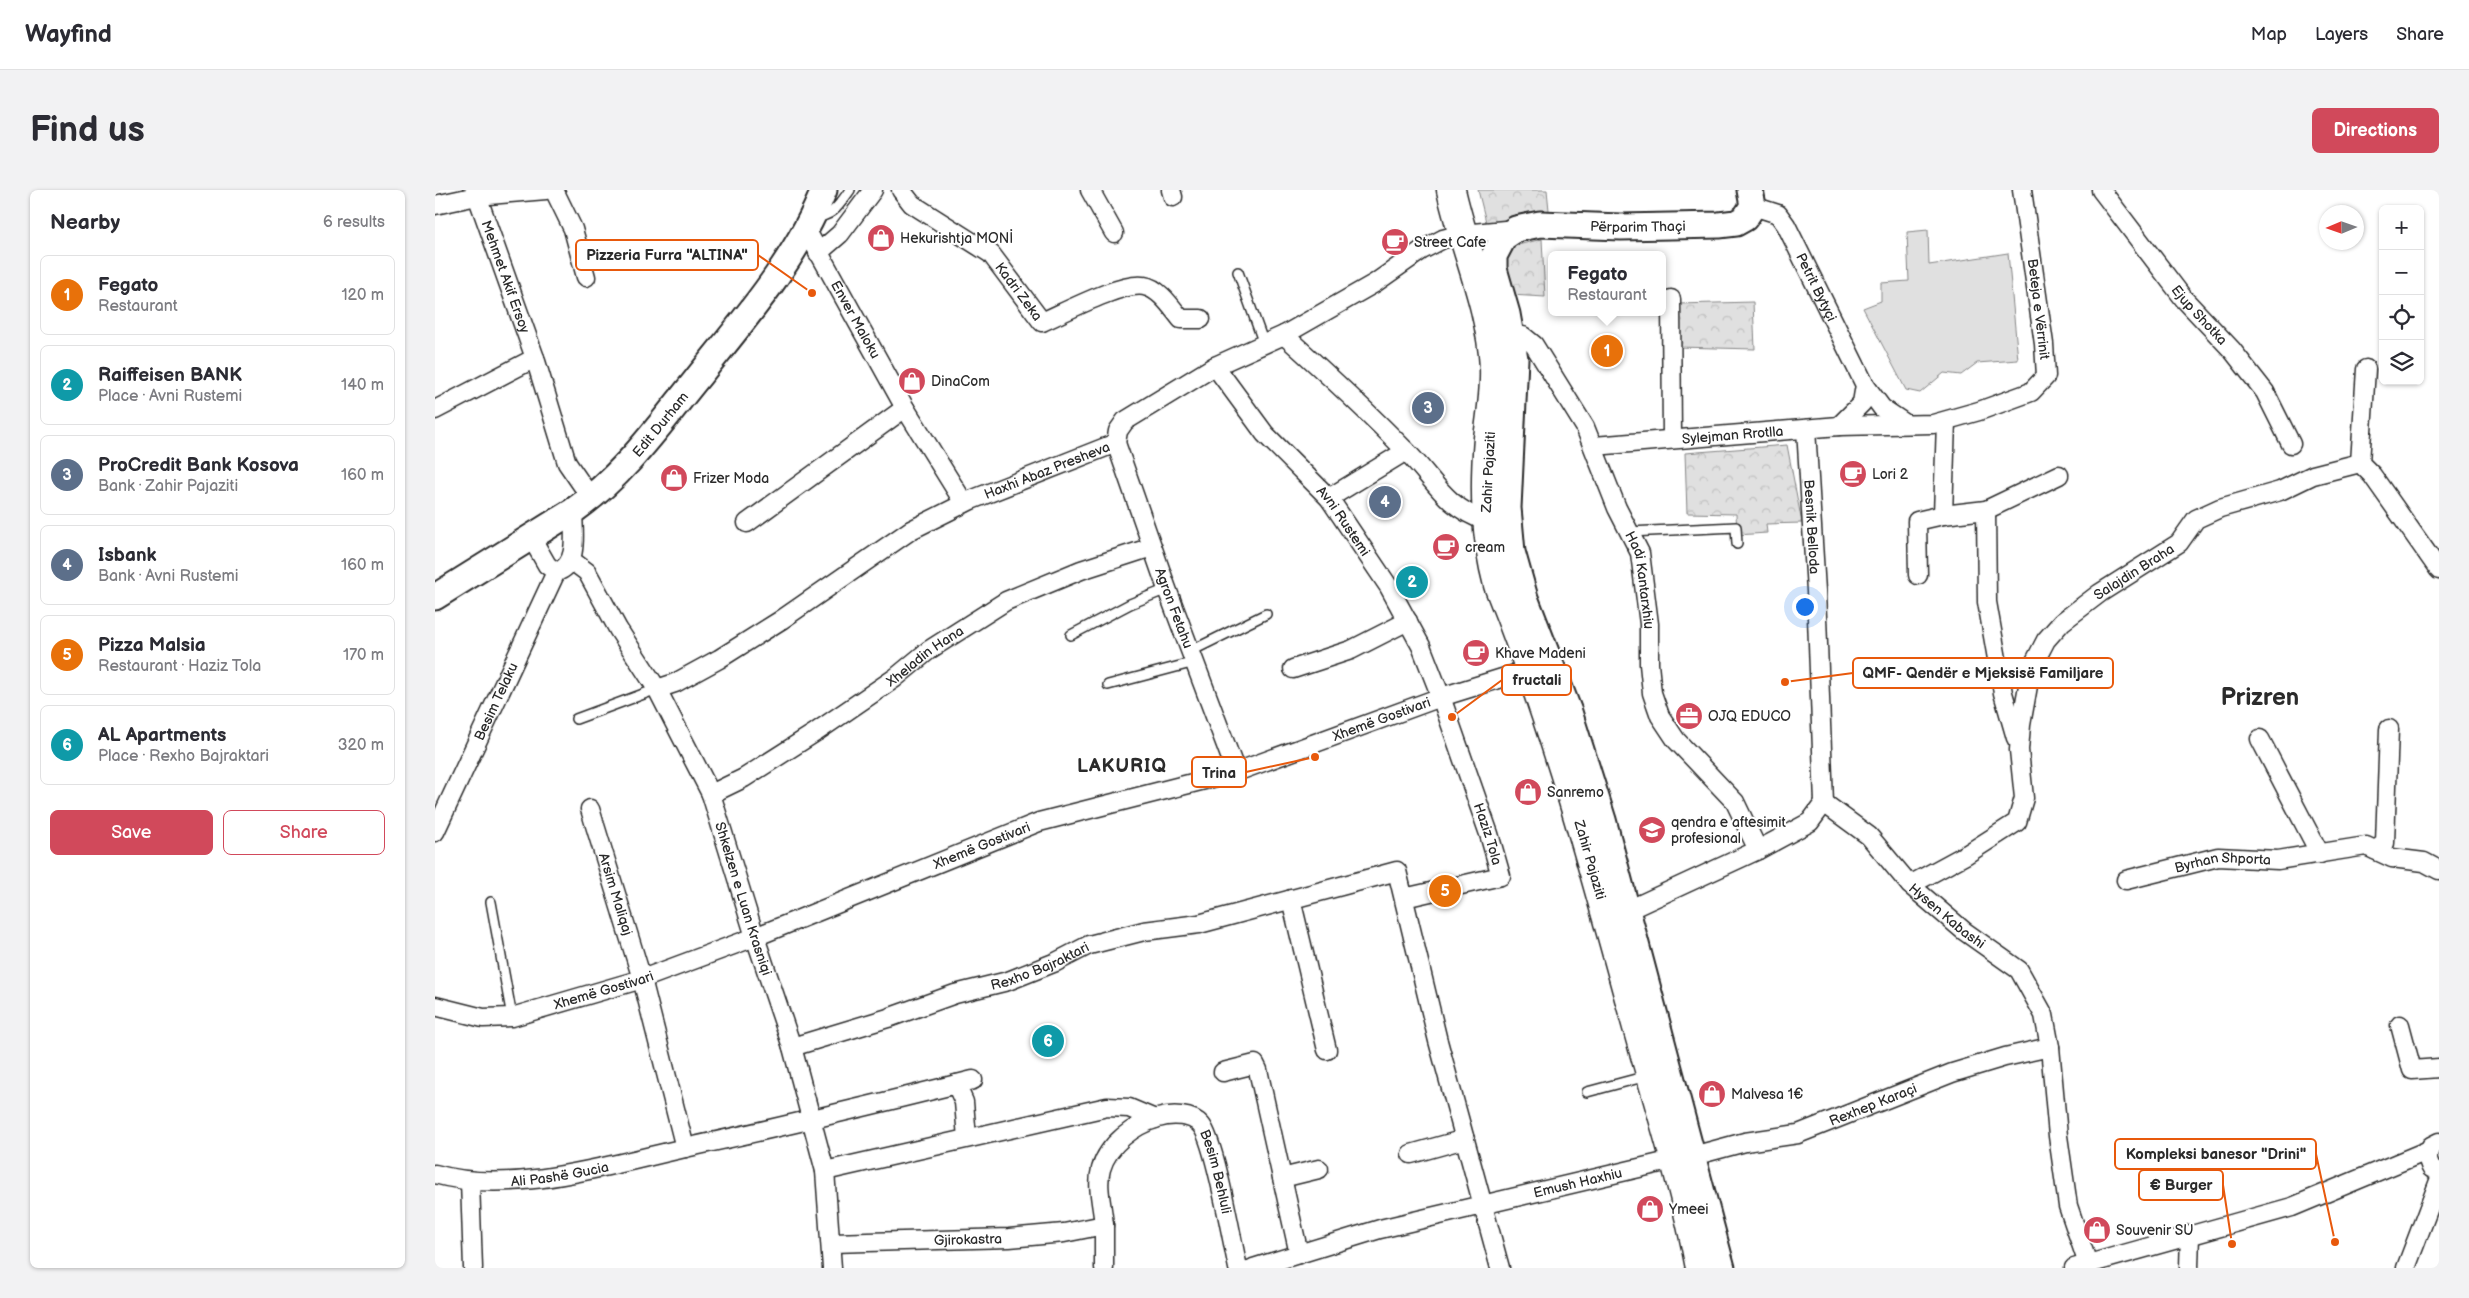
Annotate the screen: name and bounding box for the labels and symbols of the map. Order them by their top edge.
north arrow [2319,205,2364,250]
street label: Mehmet Akif Ersoy [478,218,534,336]
street label: Përparim Thaçi [1590,218,1686,236]
shop icon: Hekurishtja MONİ [866,223,896,253]
cafe icon: Street Cafe [1380,227,1410,257]
place label: Hekurishtja MONİ [900,229,1013,247]
place label: Street Cafe [1414,234,1486,251]
callout: Pizzeria Furra "ALTINA" [576,240,758,270]
text: Pizzeria Furra "ALTINA" [586,246,748,265]
street label: Petrit Bytyçi [1792,250,1840,324]
street label: Beteja e Vërrinit [2024,258,2053,361]
street label: Kadri Zeka [991,259,1046,324]
street label: Enver Maloku [827,278,884,362]
street label: Ejup Shotka [2167,282,2231,349]
pin: 1 [1591,332,1623,370]
shop icon: DinaCom [897,366,927,396]
place label: DinaCom [931,373,990,390]
street label: Edit Durham [629,389,692,461]
pin: 3 [1412,389,1444,427]
street label: Sylejman Rrotlla [1681,423,1784,448]
street label: Zahir Pajaziti [1478,431,1499,514]
street label: Haxhi Abaz Presheva [982,438,1112,503]
cafe icon: Lori 2 [1838,459,1868,489]
shop icon: Frizer Moda [659,463,689,493]
place label: Lori 2 [1872,466,1909,483]
place label: Frizer Moda [693,470,769,487]
street label: Besnik Belloda [1800,479,1823,575]
street label: Avni Rustemi [1313,483,1374,559]
pin: 4 [1369,483,1401,521]
street label: Hadi Kantarxhiu [1621,528,1657,629]
cafe icon: cream [1431,532,1461,562]
place label: cream [1465,539,1505,556]
street label: Salajdin Braha [2090,540,2177,604]
pin: 2 [1396,563,1428,601]
street label: Agron Fetahu [1151,566,1197,651]
your location [1792,594,1818,620]
street label: Xheladin Hana [882,622,967,691]
cafe icon: Khave Madeni [1461,638,1491,668]
place label: Khave Madeni [1495,645,1586,662]
callout: QMF- Qendër e Mjeksisë Familjare [1853,658,2113,688]
street label: Besim Telaku [471,660,522,743]
text: QMF- Qendër e Mjeksisë Familjare [1863,664,2104,683]
callout: fructali [1502,665,1571,695]
text: fructali [1513,671,1561,690]
district label: Prizren [2221,683,2299,712]
street label: Xhemë Gostivari [1329,694,1433,745]
office icon: OJQ EDUCO [1674,701,1704,731]
place label: OJQ EDUCO [1708,708,1791,725]
district label: LAKURIQ [1077,755,1167,778]
callout: Trina [1192,757,1246,787]
text: Trina [1202,764,1236,783]
shop icon: Sanremo [1513,777,1543,807]
place label: Sanremo [1547,784,1604,801]
street label: Haziz Tola [1470,801,1505,867]
place label: qendra e aftesimit profesional [1671,814,1786,847]
school or university icon: qendra e aftesimit profesional [1637,815,1667,845]
street label: Zahir Pajaziti [1570,817,1609,901]
street label: Xhemë Gostivari [930,818,1033,873]
street label: Shkelzen e Luan Krasniqi [711,820,775,978]
street label: Byrhan Shporta [2173,849,2271,877]
street label: Arsim Maliqaj [595,851,636,937]
pin: 5 [1429,872,1461,910]
street label: Hysen Kabashi [1905,880,1989,952]
street label: Rexho Bajraktari [989,938,1092,994]
street label: Xhemë Gostivari [551,967,656,1014]
pin: 6 [1032,1022,1064,1060]
shop icon: Malvesa 1€ [1697,1079,1727,1109]
street label: Rexhep Karaçi [1827,1080,1919,1130]
place label: Malvesa 1€ [1731,1086,1804,1103]
street label: Besim Behluli [1196,1127,1235,1215]
callout: Kompleksi banesor "Drini" [2115,1139,2316,1169]
text: Kompleksi banesor "Drini" [2126,1145,2306,1164]
street label: Ali Pashë Gucia [510,1158,611,1190]
street label: Emush Haxhiu [1532,1164,1624,1202]
callout: € Burger [2139,1170,2223,1200]
text: € Burger [2149,1176,2214,1195]
shop icon: Ymeei [1635,1194,1665,1224]
place label: Ymeei [1668,1201,1709,1218]
shop icon: Souvenir SU [2082,1215,2112,1245]
place label: Souvenir SU [2116,1222,2193,1239]
street label: Gjirokastra [934,1230,1002,1249]

